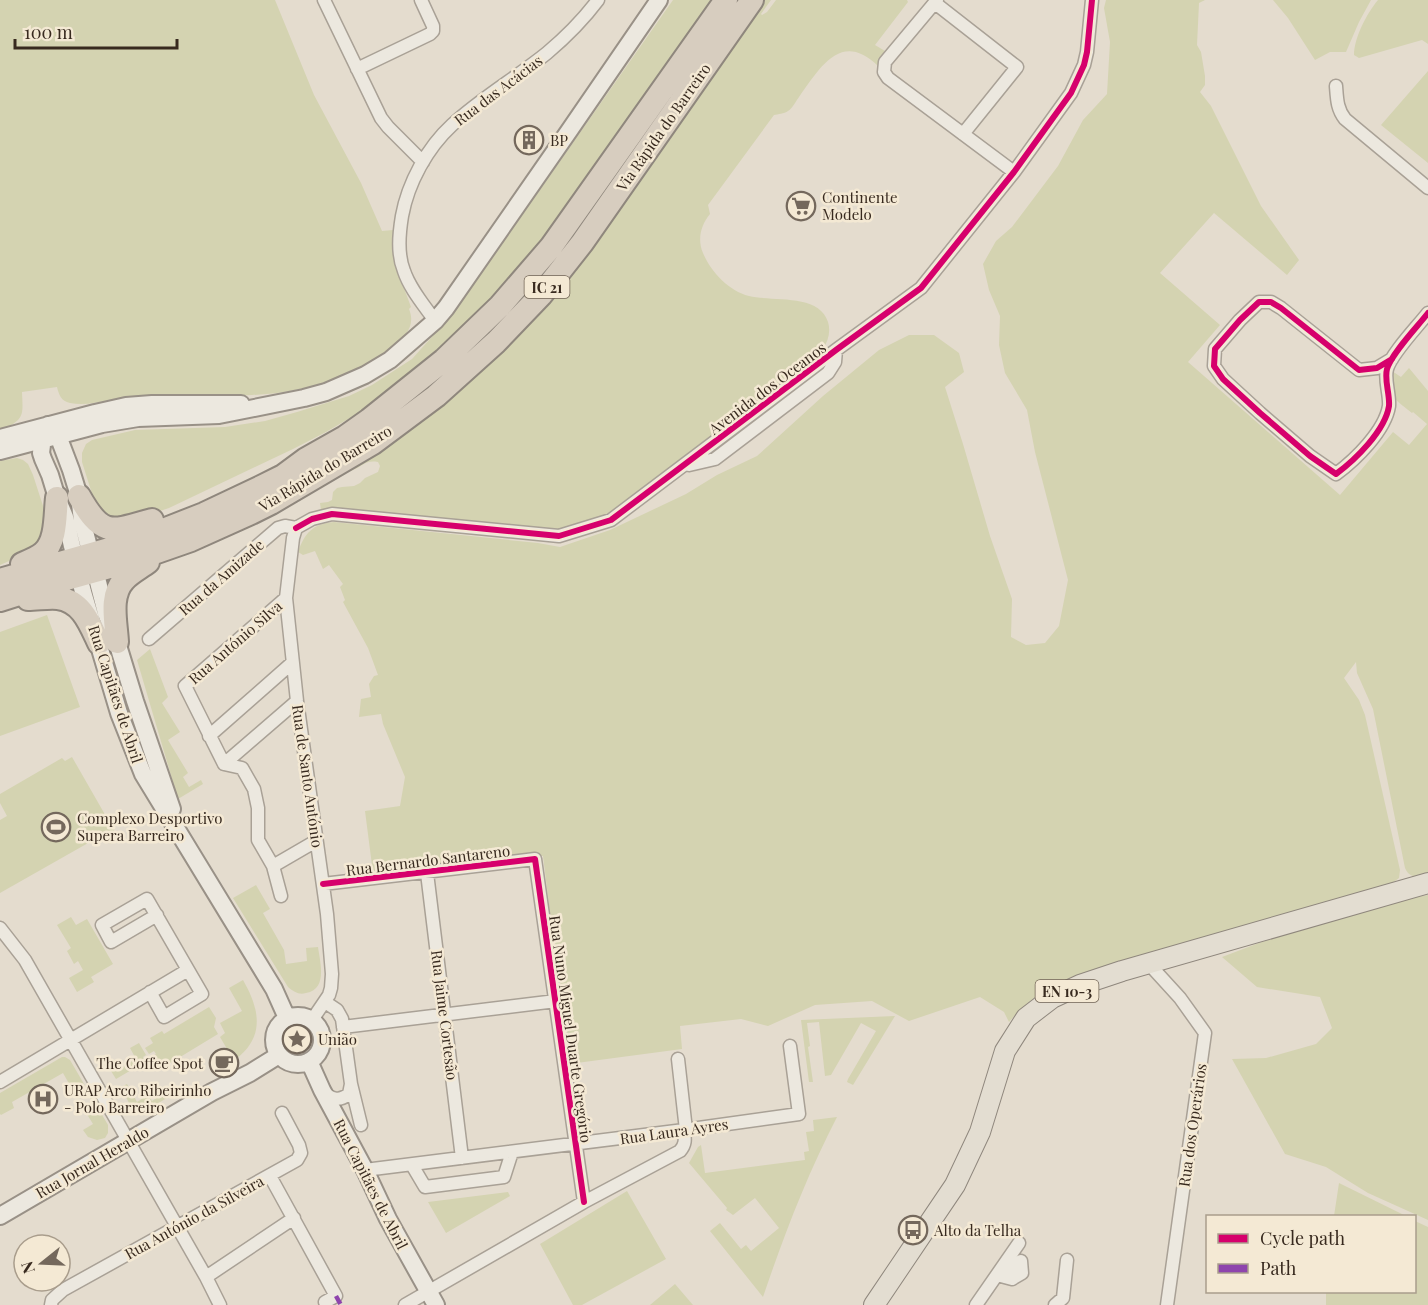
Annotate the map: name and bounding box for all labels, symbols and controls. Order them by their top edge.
scale bar [15,12,177,50]
text: 100 m [24,20,73,44]
street label: Rua das Acácias [450,50,546,130]
street label: Via Rápida do Barreiro [611,59,715,196]
building icon: BP [513,124,545,156]
place label: BP [550,130,568,150]
place label: Continente Modelo [822,187,898,224]
supermarket icon: Continente Modelo [785,190,817,222]
road number: IC 21 [524,276,570,298]
street label: Avenida dos Oceanos [703,337,830,439]
street label: Via Rápida do Barreiro [254,420,395,516]
street label: Rua da Amizade [174,534,268,620]
street label: Rua António Silva [184,596,286,688]
street label: Rua Capitães de Abril [84,622,148,766]
street label: Rua de Santo António [288,703,328,849]
place label: Complexo Desportivo Supera Barreiro [77,808,222,845]
sports icon: Complexo Desportivo Supera Barreiro [40,811,72,843]
street label: Rua Bernardo Santareno [345,840,511,880]
street label: Rua Nuno Miguel Duarte Gregório [545,914,597,1144]
street label: Rua Jaime Cortesão [427,949,463,1081]
road number: EN 10-3 [1036,980,1098,1002]
place icon: União [281,1023,313,1055]
place label: União [318,1029,357,1049]
cafe icon: The Coffee Spot [208,1047,240,1079]
place label: The Coffee Spot [96,1053,204,1073]
street label: Rua dos Operários [1173,1062,1211,1188]
place label: URAP Arco Ribeirinho - Polo Barreiro [64,1080,211,1117]
hospital icon: URAP Arco Ribeirinho - Polo Barreiro [27,1083,59,1115]
street label: Rua Laura Ayres [618,1113,730,1149]
street label: Rua Capitães de Abril [329,1115,413,1253]
street label: Rua Jornal Heraldo [32,1122,152,1202]
street label: Rua António da Silveira [121,1170,268,1264]
bus stop icon: Alto da Telha [897,1214,929,1246]
legend [1206,1215,1416,1293]
place label: Alto da Telha [933,1220,1022,1240]
text: Cycle path [1260,1226,1345,1250]
north arrow [12,1233,72,1293]
text: Path [1260,1256,1297,1280]
text: N [15,1259,39,1277]

